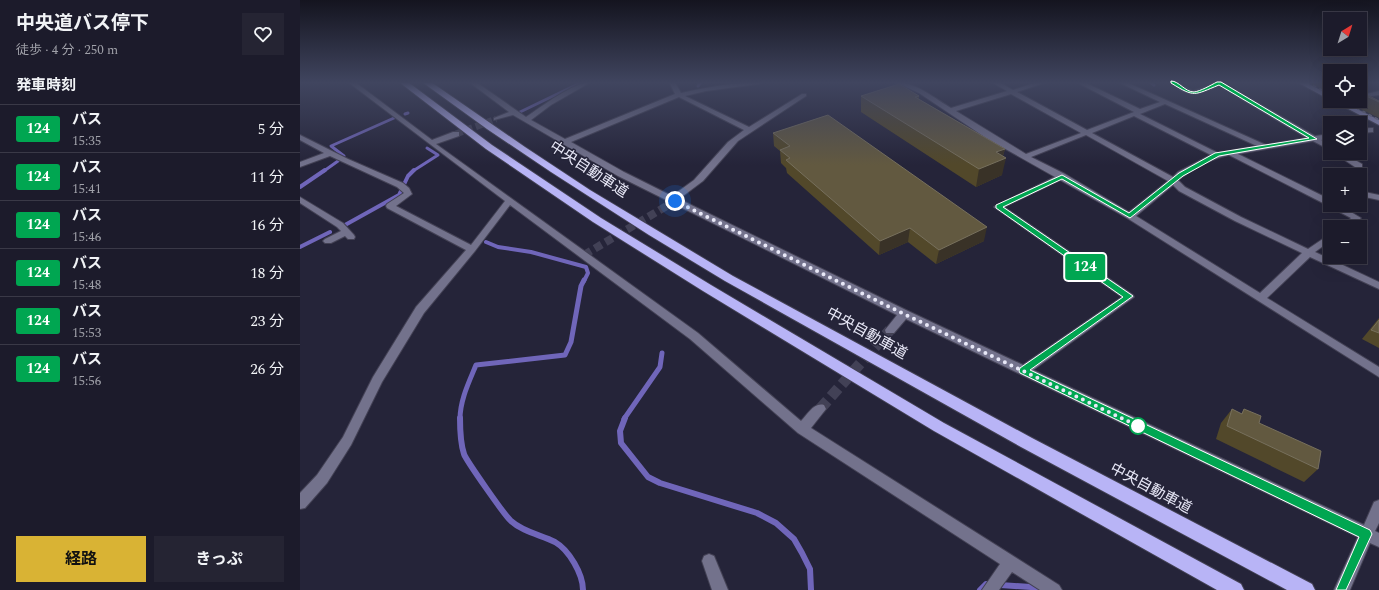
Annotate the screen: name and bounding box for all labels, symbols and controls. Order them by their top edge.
text: 中央道バス停下 [16,9,149,38]
north arrow [1323,12,1367,56]
map controls [1323,12,1367,264]
button: heart [242,13,284,55]
text: 徒歩 · 4 分 · 250 m [16,40,118,60]
button: locate [1323,64,1367,108]
text: 発車時刻 [16,74,76,97]
text: バス [72,108,102,131]
button: layers [1323,116,1367,160]
text: 124 [26,118,50,139]
text: 5 分 [258,118,284,141]
text: 15:35 [72,131,101,151]
street label: 中央自動車道 [545,135,633,204]
text: バス [72,156,102,179]
text: 124 [26,166,50,187]
text: 11 分 [250,166,284,189]
button: + [1323,168,1367,212]
text: 15:41 [72,179,101,199]
your location [665,191,685,211]
text: バス [72,204,102,227]
text: 124 [26,214,50,235]
text: 16 分 [250,214,284,237]
button: − [1323,220,1367,264]
text: 15:46 [72,227,101,247]
text: バス [72,252,102,275]
line badge: 124 [1062,254,1108,280]
text: 124 [1073,256,1097,277]
text: 124 [26,262,50,283]
text: 18 分 [250,262,284,285]
text: 15:48 [72,275,101,295]
text: バス [72,300,102,323]
street label: 中央自動車道 [822,302,912,365]
text: 124 [26,310,50,331]
text: 23 分 [250,310,284,333]
text: 15:53 [72,323,101,343]
text: バス [72,348,102,371]
text: 124 [26,358,50,379]
text: 26 分 [250,358,284,381]
text: 15:56 [72,371,101,391]
unlabelled marker [1129,417,1147,435]
street label: 中央自動車道 [1106,457,1196,520]
button: 経路 [16,536,146,582]
button: きっぷ [154,536,284,582]

